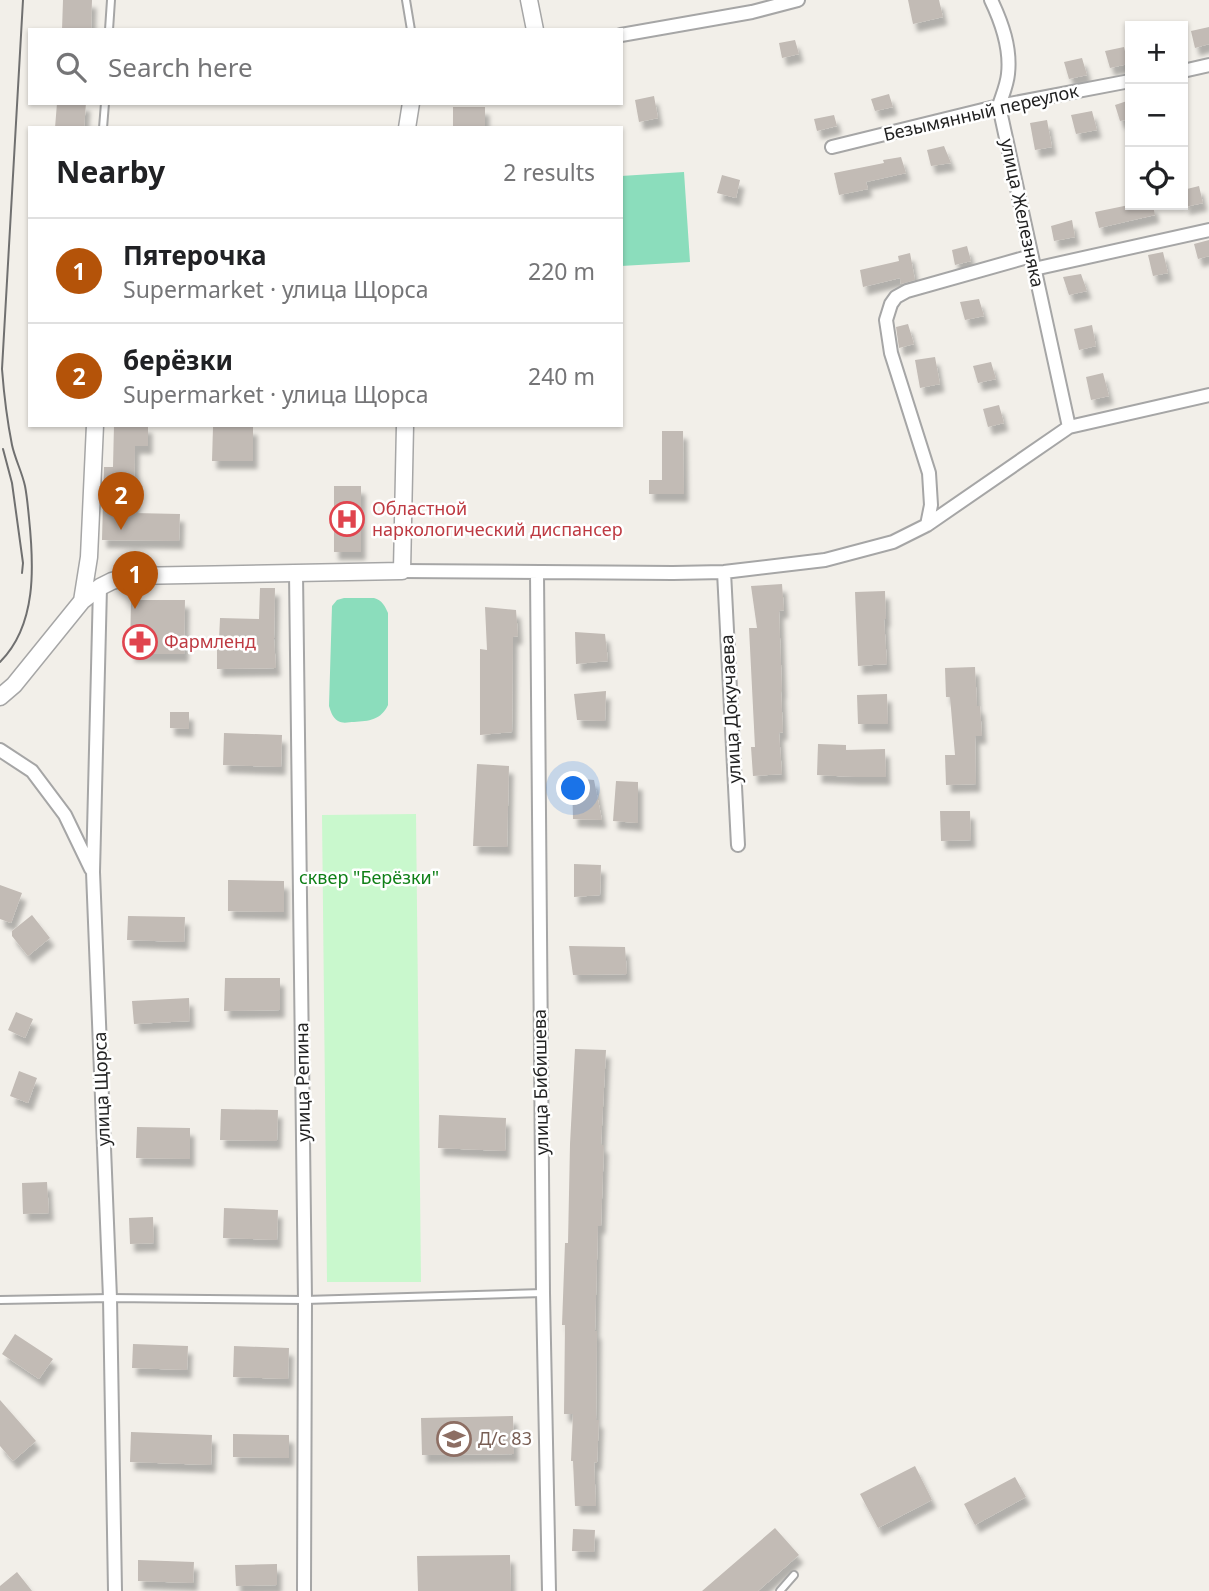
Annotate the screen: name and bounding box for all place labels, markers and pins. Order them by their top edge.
pin: 2 [98,472,144,530]
place label: Областной наркологический диспансер [372,496,623,541]
hospital icon: Областной наркологический диспансер [328,500,366,538]
pin: 1 [112,551,158,609]
pharmacy icon: Фармленд [121,623,159,661]
place label: Фармленд [164,629,256,653]
school or university icon: Д/с 83 [435,1420,473,1458]
place label: Д/с 83 [478,1426,532,1450]

